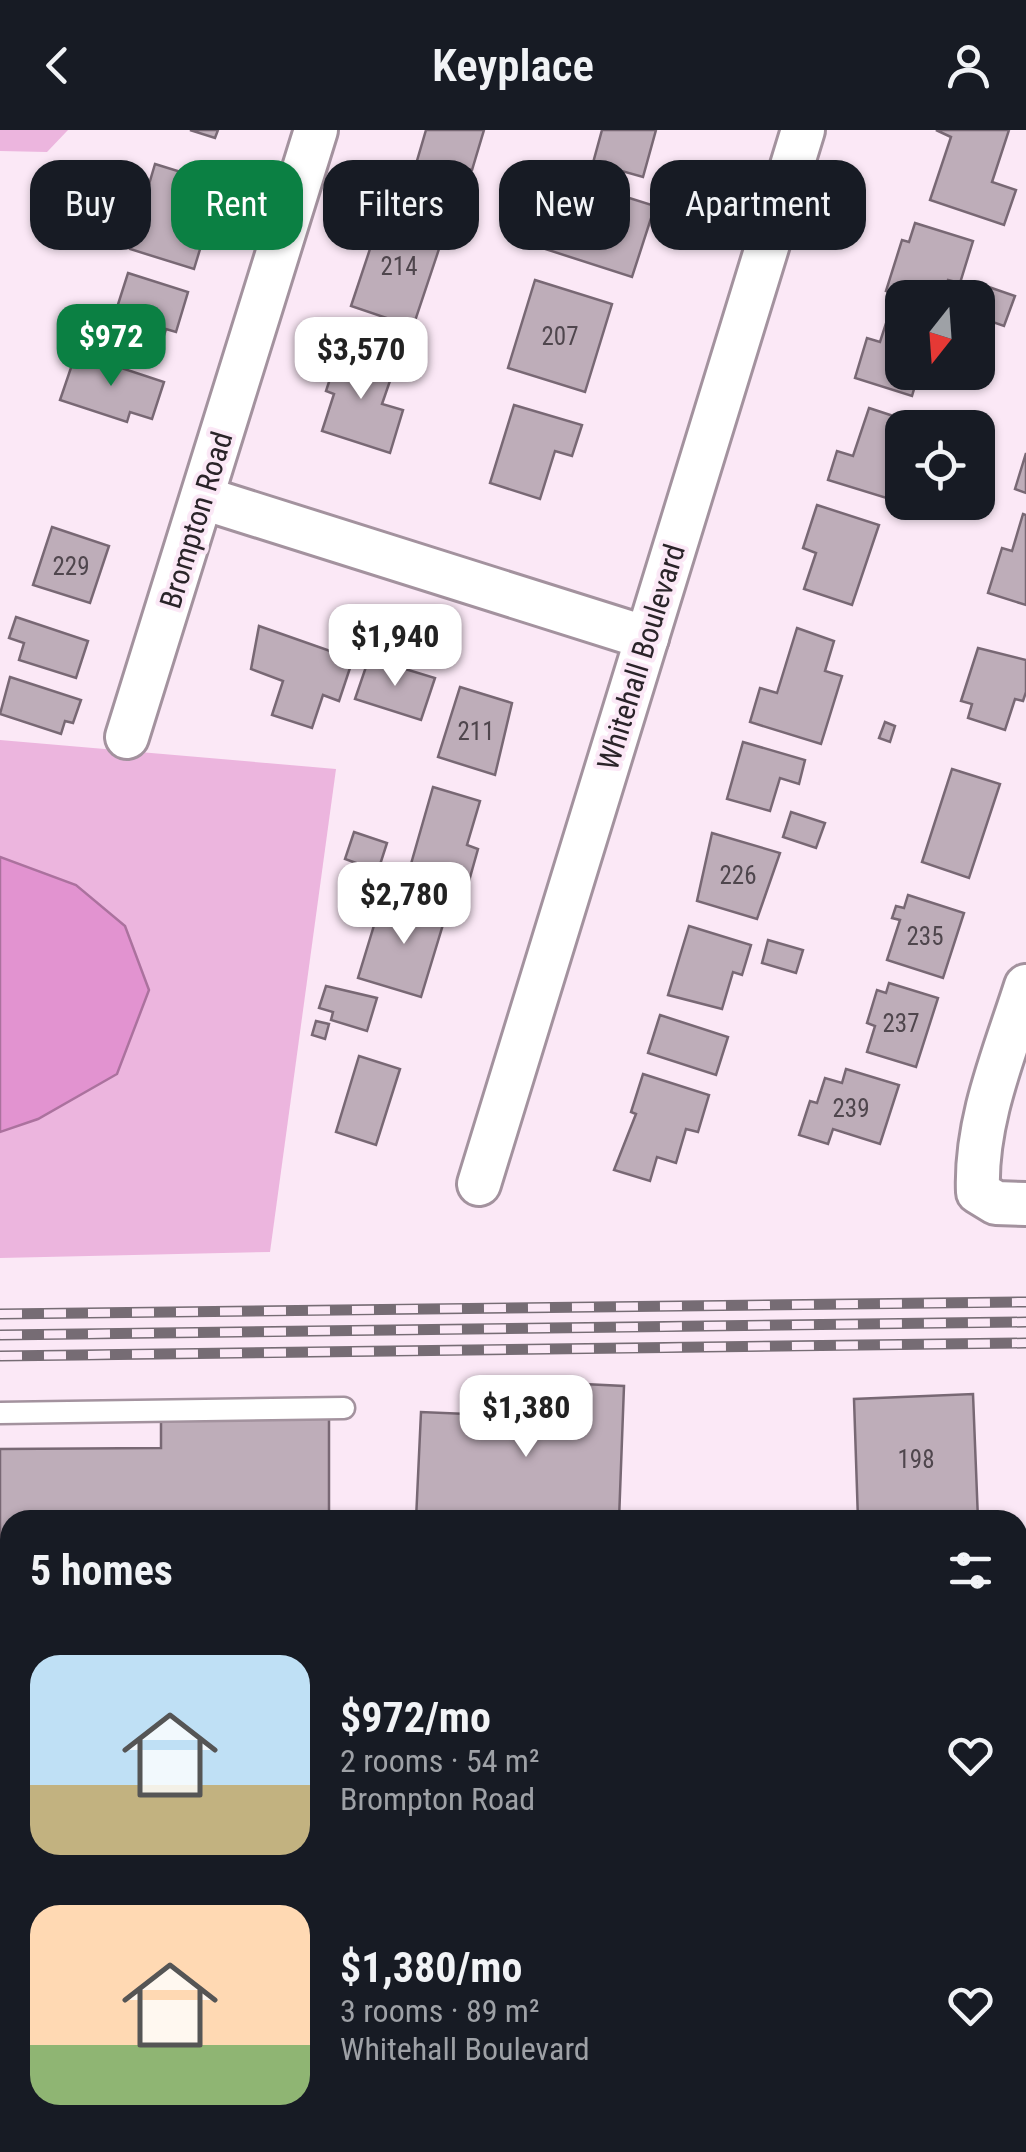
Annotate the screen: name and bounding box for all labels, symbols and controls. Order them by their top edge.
icon: back [30,38,85,93]
icon: person [941,38,996,93]
text: Keyplace [432,39,594,92]
chip: Buy [30,160,151,250]
chip: Rent [171,160,303,250]
chip: Filters [323,160,479,250]
chip: New [499,160,630,250]
chip: Apartment [650,160,866,250]
house number: 214 [380,252,418,281]
north arrow [885,280,995,390]
map controls [885,280,995,520]
pin: $972 [52,304,170,389]
text: $972 [79,317,143,355]
pin: $3,570 [280,317,442,402]
house number: 207 [541,322,579,351]
text: $3,570 [317,330,405,368]
button: locate [885,410,995,520]
street label: Brompton Road [153,427,239,613]
street label: Whitehall Boulevard [590,540,692,774]
house number: 229 [52,552,90,581]
pin: $1,940 [314,604,476,689]
text: $1,940 [351,617,439,655]
house number: 211 [457,717,495,746]
house number: 226 [719,861,757,890]
pin: $2,780 [323,862,485,947]
text: $2,780 [360,875,448,913]
house number: 235 [906,922,944,951]
house number: 237 [882,1009,920,1038]
house number: 239 [832,1094,870,1123]
pin: $1,380 [445,1375,607,1460]
text: $1,380 [482,1388,570,1426]
house number: 198 [897,1445,935,1474]
icon: filters [943,1543,998,1598]
text: 5 homes [30,1546,173,1595]
text: $972/mo [340,1693,491,1742]
icon: home [110,1695,230,1815]
icon: heart [943,1728,998,1783]
text: 2 rooms · 54 m² [340,1742,539,1780]
text: Brompton Road [340,1780,535,1818]
text: $1,380/mo [340,1943,522,1992]
icon: home [110,1945,230,2065]
icon: heart [943,1978,998,2033]
text: 3 rooms · 89 m² [340,1992,539,2030]
text: Whitehall Boulevard [340,2030,590,2068]

